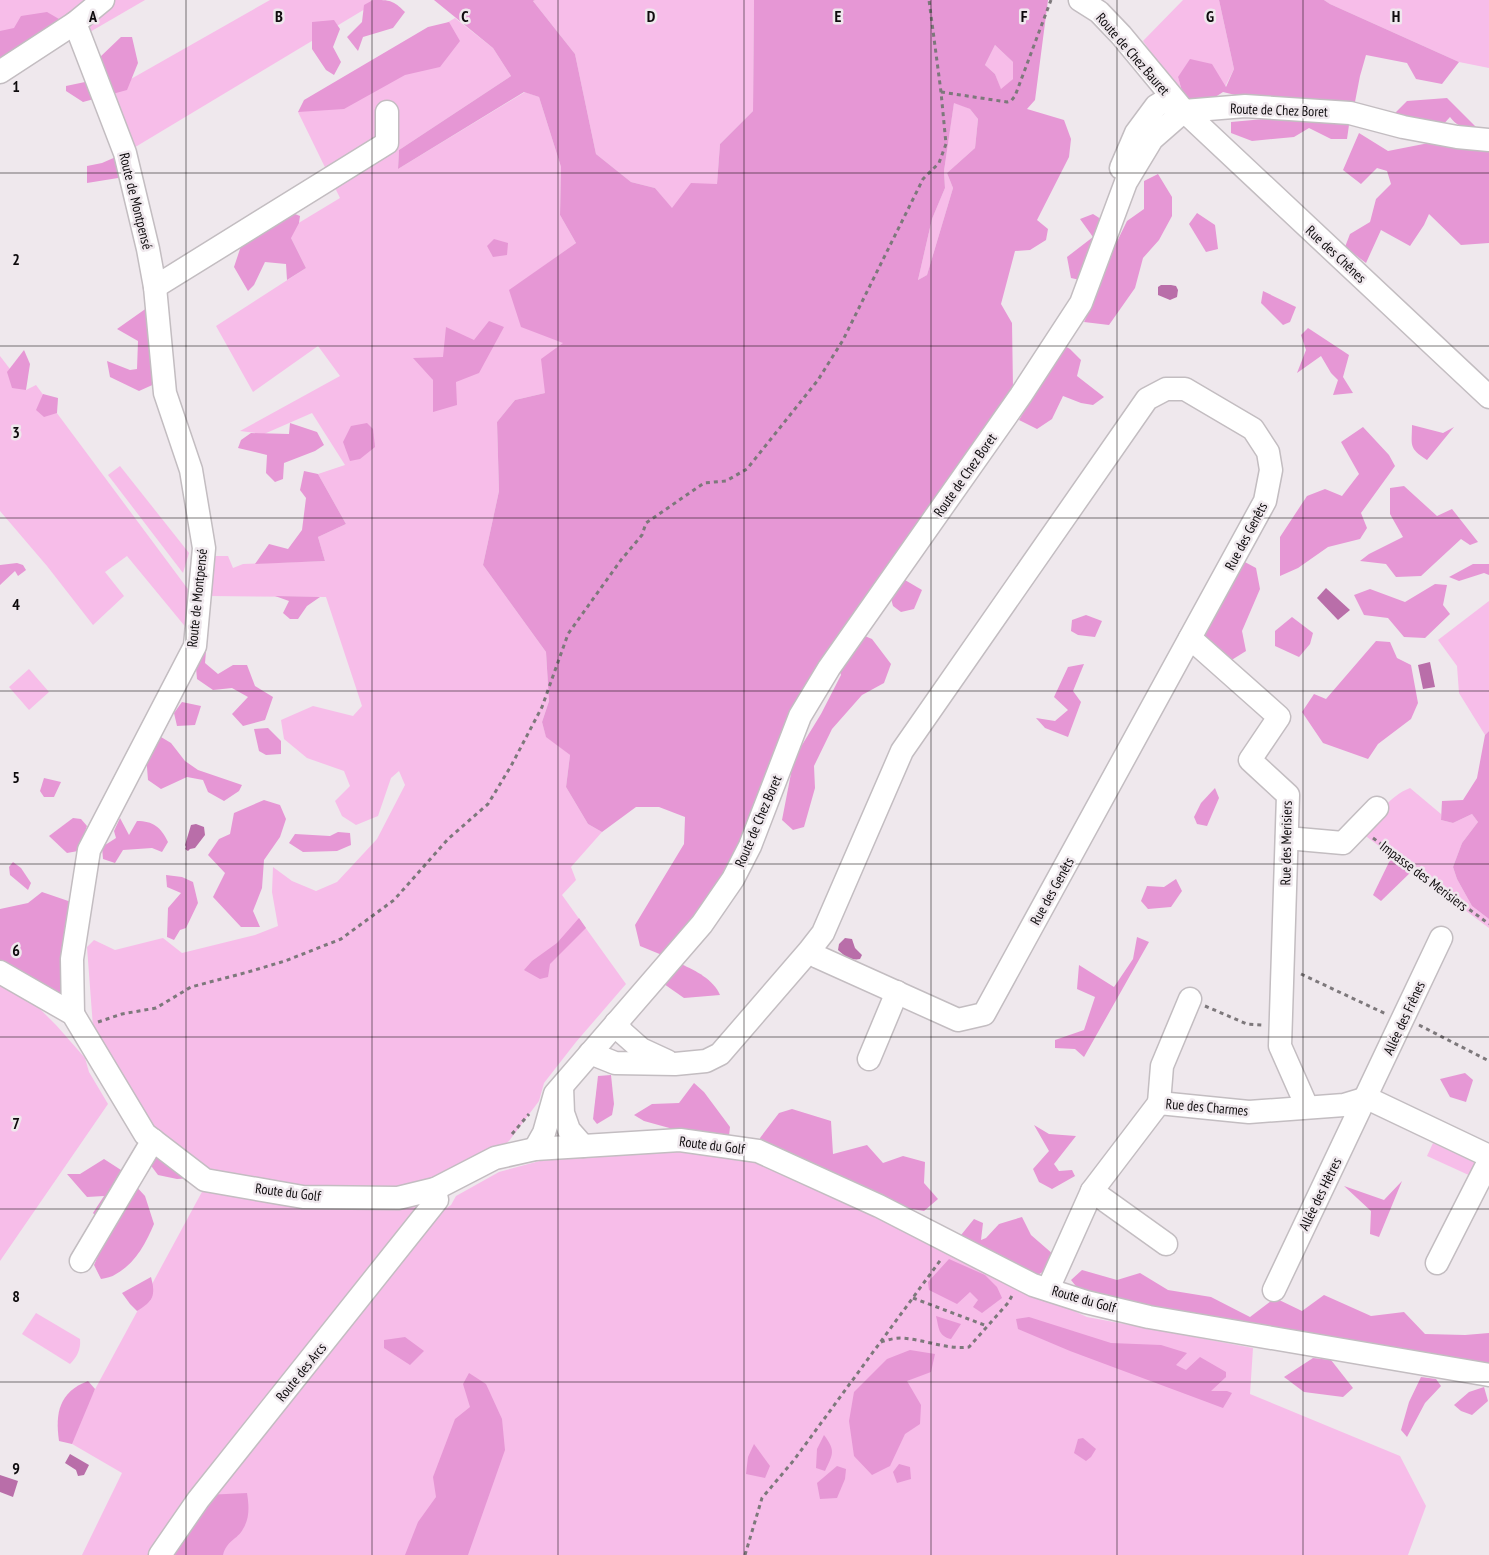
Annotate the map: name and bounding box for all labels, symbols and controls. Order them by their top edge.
text: A [88,6,98,26]
text: B [275,6,283,26]
text: C [461,6,469,26]
text: D [647,6,656,26]
text: E [835,6,842,26]
text: F [1021,6,1028,26]
text: G [1206,6,1214,26]
text: H [1392,6,1400,26]
street label: Route de Chez Bauret [1092,9,1174,99]
text: 1 [12,76,20,96]
street label: Route de Chez Boret [1230,99,1328,121]
street label: Route de Montpensé [115,151,157,251]
street label: Rue des Chênes [1302,221,1370,287]
text: 2 [12,249,20,269]
text: 3 [12,422,20,442]
street label: Route de Chez Boret [930,430,1000,520]
street label: Rue des Genêts [1221,499,1272,573]
street label: Route de Montpensé [183,548,211,648]
text: 4 [12,594,20,614]
text: 5 [12,767,20,787]
street label: Route de Chez Boret [731,772,785,869]
street label: Rue des Merisiers [1276,800,1296,886]
street label: Impasse des Merisiers [1376,837,1472,915]
street label: Rue des Genêts [1026,854,1078,928]
text: 6 [12,940,20,960]
street label: Allée des Frênes [1379,978,1429,1058]
street label: Rue des Charmes [1165,1094,1249,1120]
text: 7 [12,1113,20,1133]
street label: Route du Golf [678,1132,746,1158]
street label: Allée des Hêtres [1295,1154,1345,1233]
street label: Route du Golf [254,1179,322,1205]
street label: Route du Golf [1050,1281,1118,1317]
text: 8 [12,1286,20,1306]
street label: Route des Arcs [272,1339,330,1405]
text: 9 [12,1458,20,1478]

